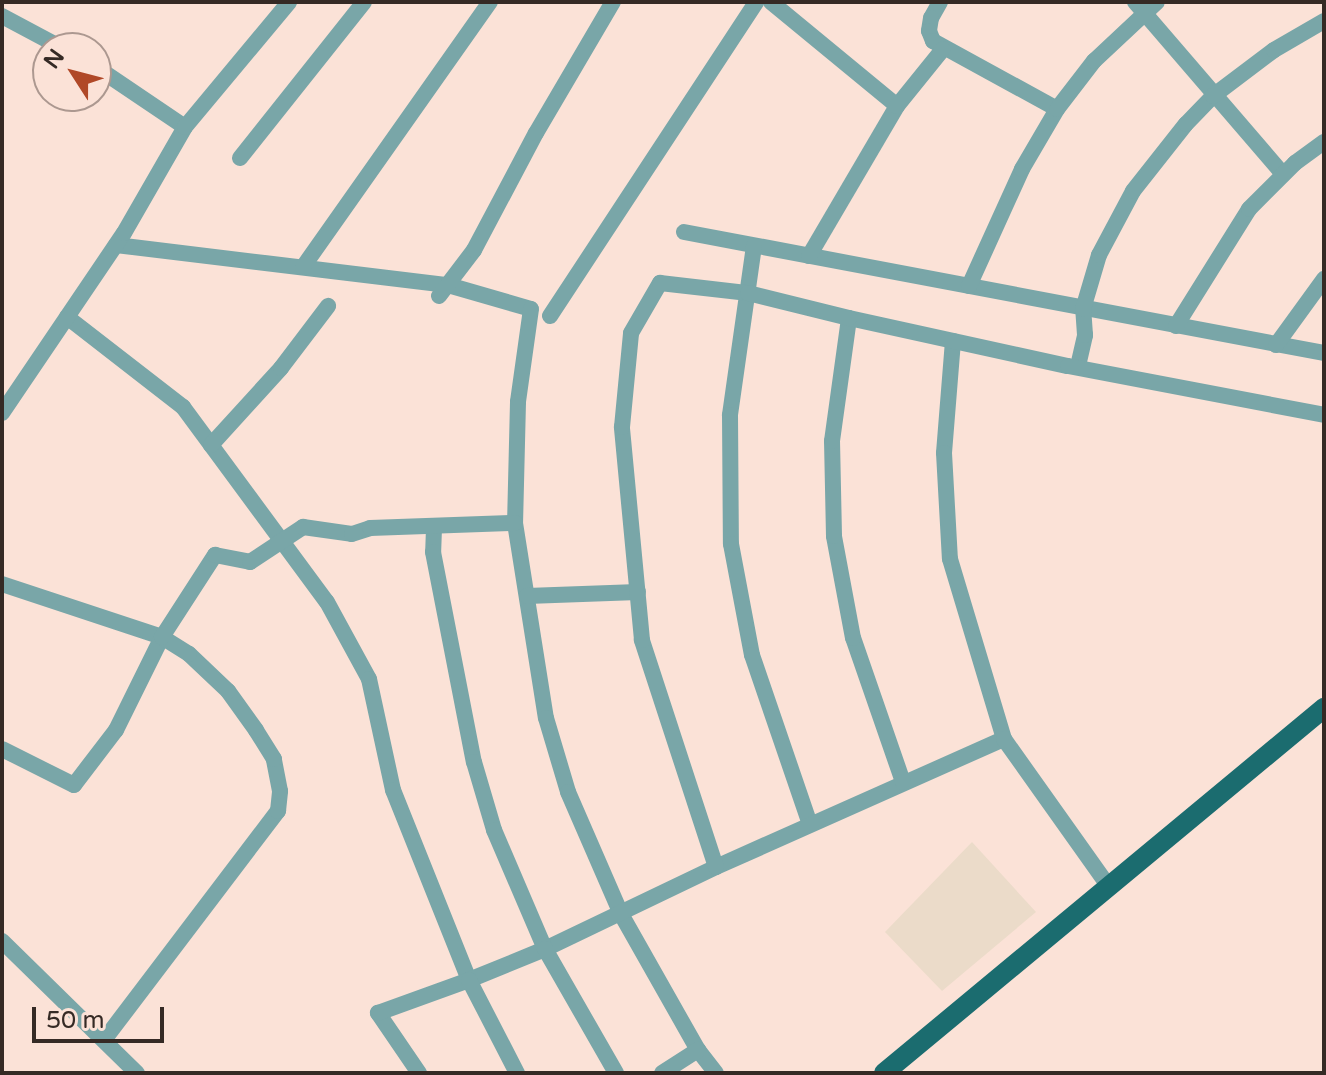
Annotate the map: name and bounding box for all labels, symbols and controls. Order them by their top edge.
north arrow [32,32,112,112]
text: N [38,44,70,74]
scale bar [36,991,168,1041]
text: 50 m [46,1006,104,1035]

